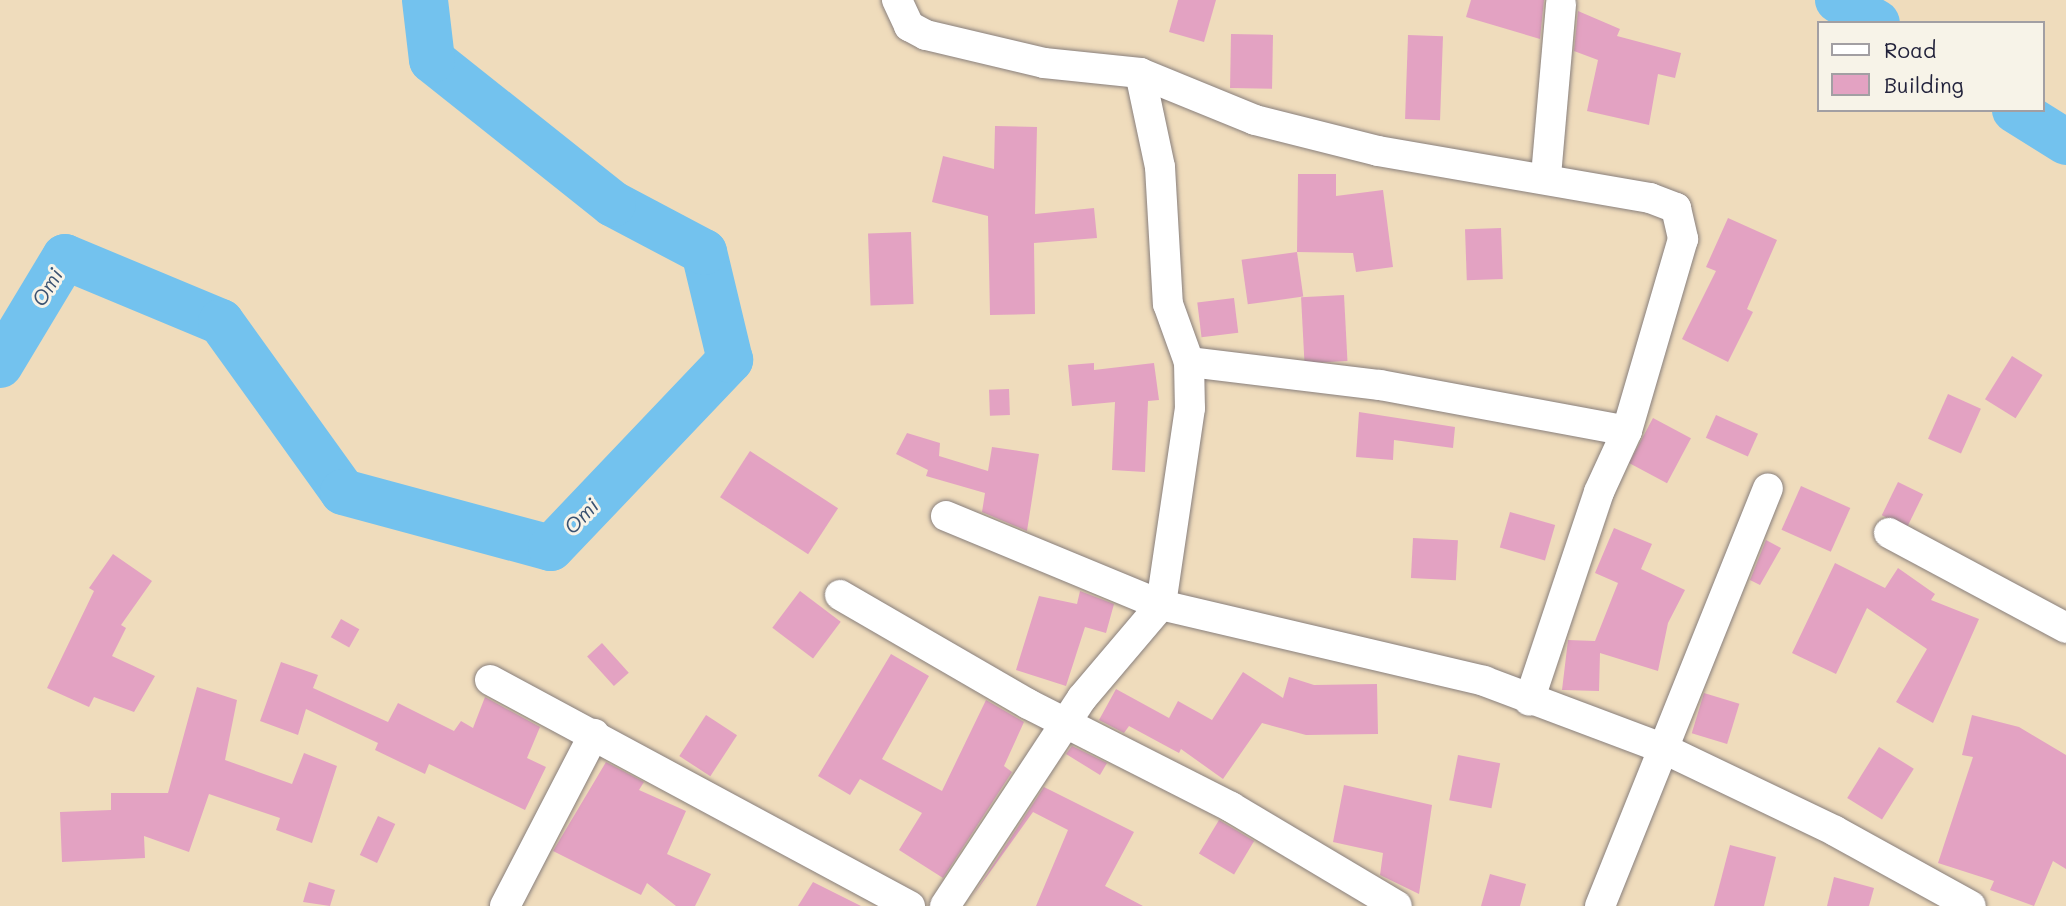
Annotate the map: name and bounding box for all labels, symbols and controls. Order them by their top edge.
legend [1818,21,2045,112]
text: Road [1884,36,1936,63]
text: Building [1884,71,1964,98]
water label: Omi [26,263,68,311]
water label: Omi [558,493,604,539]

